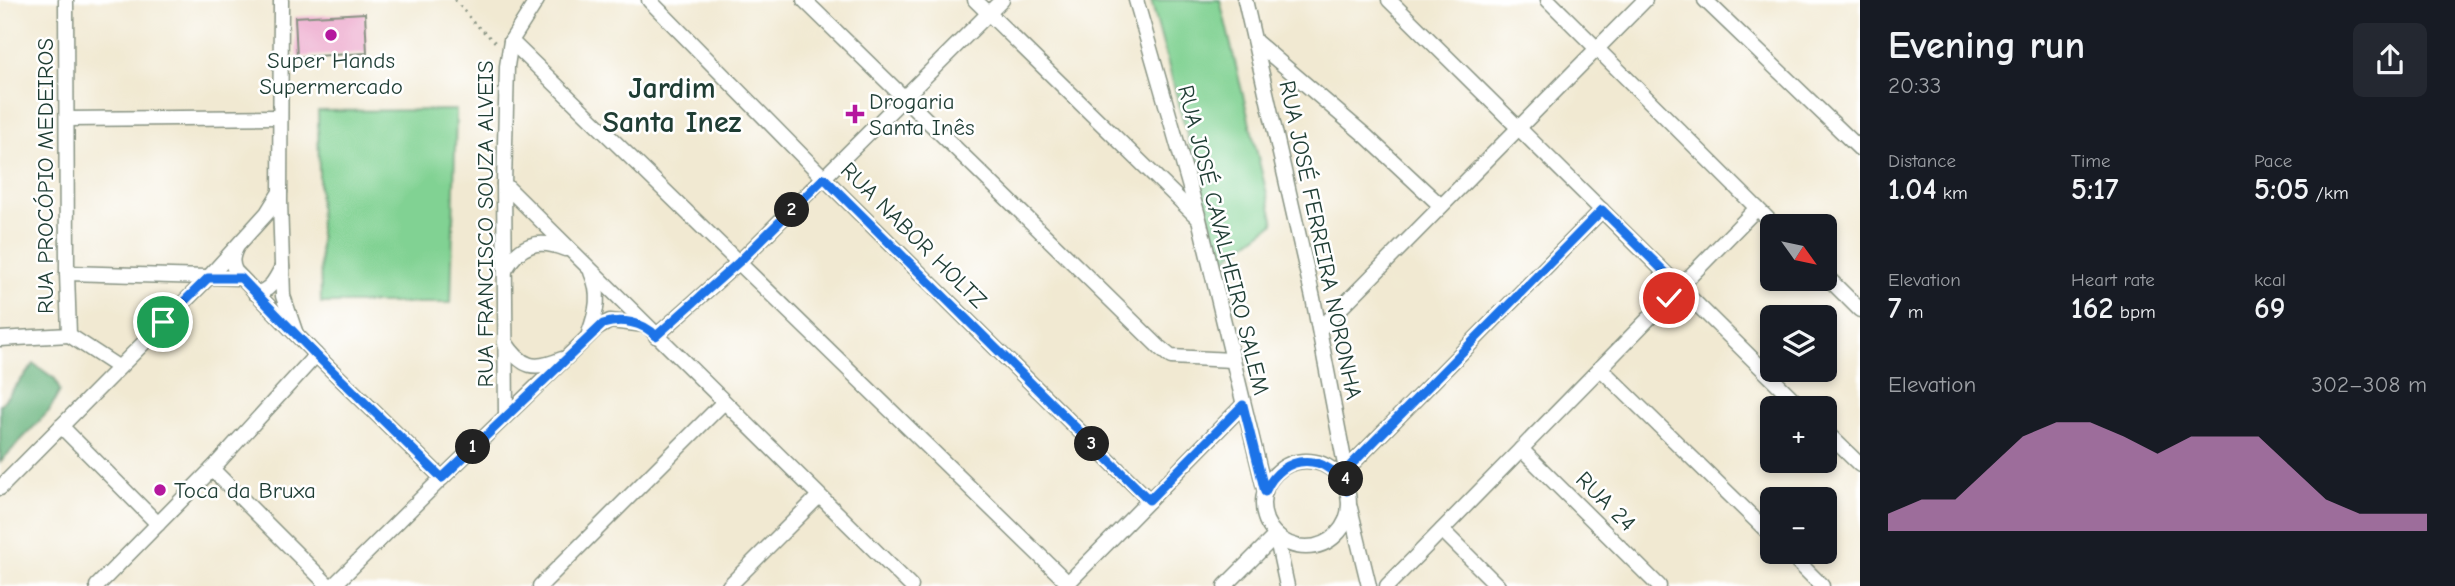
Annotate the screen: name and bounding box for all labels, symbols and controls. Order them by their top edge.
button: share [2353,23,2427,97]
text: Evening run [1888,24,2085,68]
marker: Super Hands Supermercado [323,27,339,43]
street label: RUA PROCÓPIO MEDEIROS [32,38,59,314]
place label: Super Hands Supermercado [259,47,403,100]
street label: RUA FRANCISCO SOUZA ALVEIS [472,60,499,388]
district label: Jardim Santa Inez [603,71,742,140]
text: 20:33 [1888,72,1941,99]
street label: RUA JOSÉ FERREIRA NORONHA [1273,78,1368,402]
street label: RUA JOSÉ CAVALHEIRO SALEM [1172,82,1275,398]
place label: Drogaria Santa Inês [869,88,975,141]
marker: Drogaria Santa Inês [847,106,863,122]
text: Distance [1888,150,1956,172]
text: Time [2071,150,2110,172]
text: Pace [2254,150,2292,172]
street label: RUA NABOR HOLTZ [835,157,992,314]
text: 1.04 [1888,172,1936,207]
text: 5:17 [2071,172,2118,207]
text: 5:05 [2254,172,2309,207]
text: km [1936,182,1968,204]
text: /km [2309,182,2349,204]
pin: 2 [774,192,810,228]
text: 2 [787,198,796,220]
north arrow [1760,214,1838,290]
map controls [1760,214,1837,564]
pin [1639,268,1699,328]
text: Elevation [1888,269,1961,291]
text: Heart rate [2071,269,2155,291]
text: kcal [2254,269,2286,291]
icon: check [1650,279,1688,317]
text: 7 [1888,291,1902,326]
text: 162 [2071,291,2113,326]
text: 69 [2254,291,2285,326]
pin [133,292,193,352]
text: m [1902,301,1924,323]
text: bpm [2113,301,2156,323]
icon: arrive [144,303,182,341]
button: layers [1760,305,1837,382]
text: Elevation [1888,371,1976,398]
text: 302–308 m [2311,371,2427,398]
button: + [1760,396,1837,473]
pin: 3 [1074,426,1110,462]
pin: 1 [456,430,490,464]
text: 3 [1087,432,1096,454]
text: 1 [469,435,476,457]
pin: 4 [1328,462,1364,496]
street label: RUA 24 [1570,466,1641,537]
text: 4 [1341,467,1350,489]
place label: Toca da Bruxa [174,477,316,504]
marker: Toca da Bruxa [152,482,168,498]
button: − [1760,487,1837,564]

